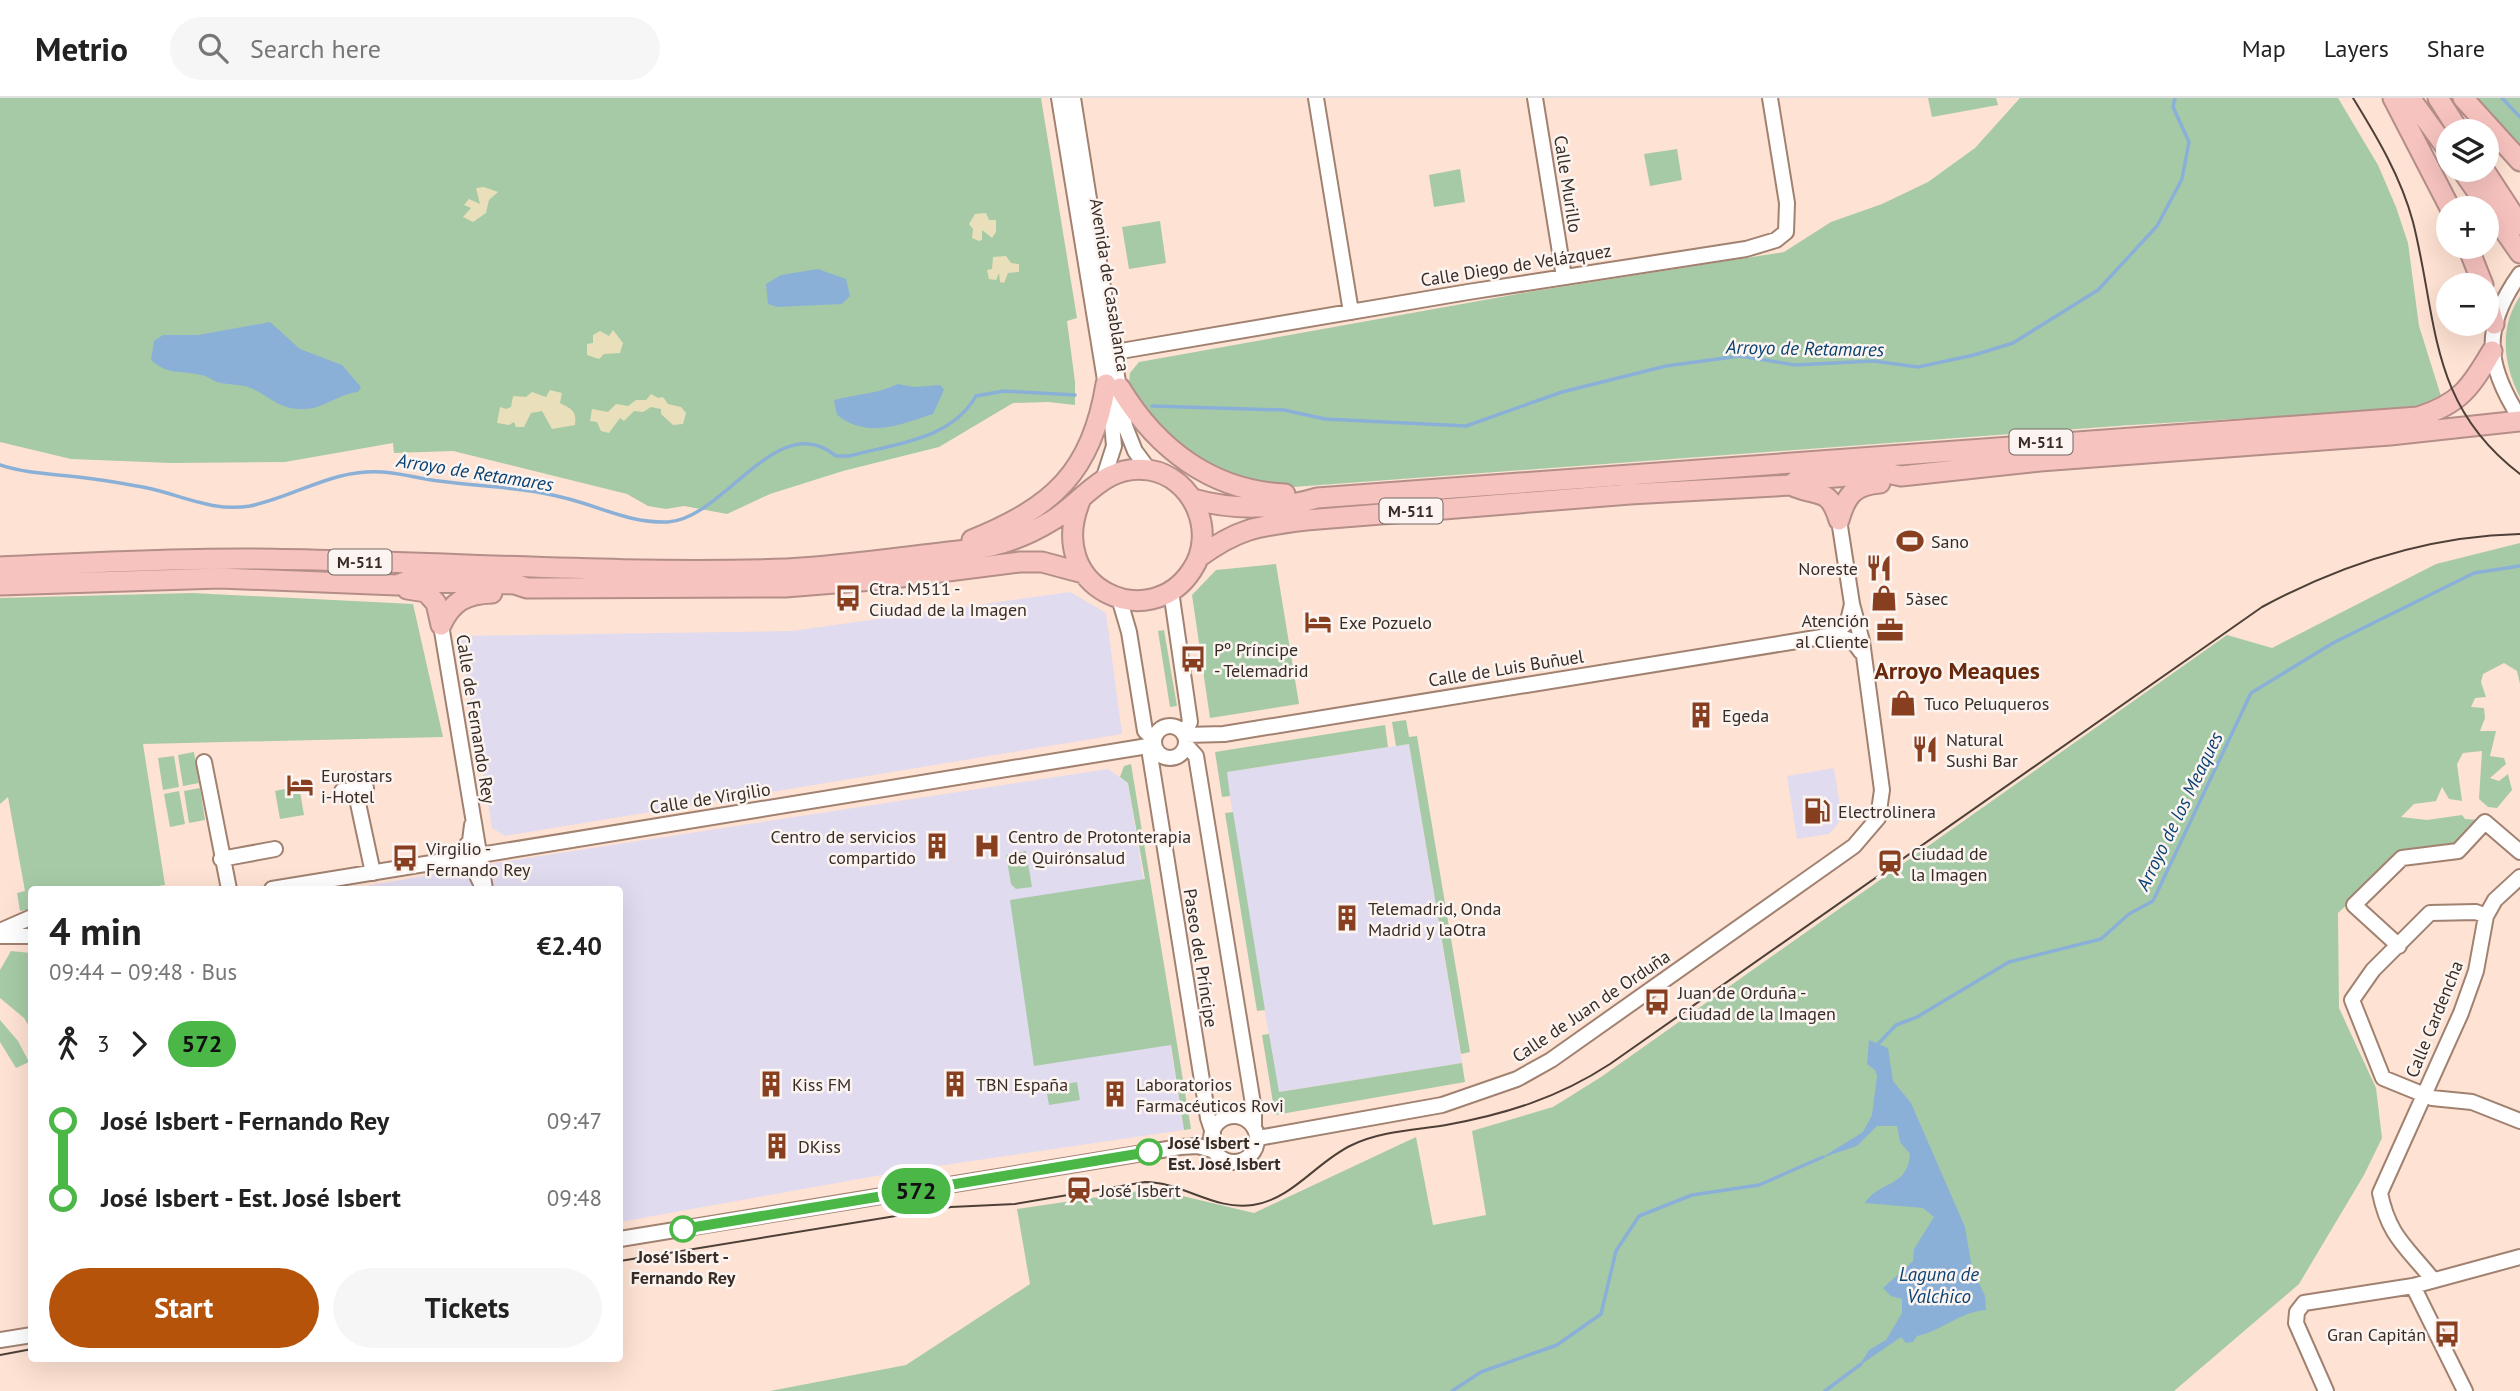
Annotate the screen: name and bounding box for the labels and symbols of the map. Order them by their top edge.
street label: Calle Murillo [1549,134,1587,234]
street label: Avenida de Casablanca [1085,197,1135,373]
street label: Calle Diego de Velázquez [1419,239,1613,291]
water label: Arroyo de Retamares [1725,335,1885,361]
road number: M-511 [2010,430,2072,454]
water label: Arroyo de Retamares [394,448,556,496]
road number: M-511 [1380,498,1442,524]
sports icon: Sano [1895,526,1925,556]
place label: Sano [1931,530,1969,553]
road number: M-511 [328,550,392,575]
restaurant icon: Noreste [1864,553,1894,583]
place label: Noreste [1798,557,1858,580]
place label: Ctra. M511 - Ciudad de la Imagen [869,577,1027,621]
bus stop icon: Ctra. M511 - Ciudad de la Imagen [833,583,863,613]
shop icon: 5àsec [1869,583,1899,613]
place label: 5àsec [1905,587,1948,610]
hotel icon: Exe Pozuelo [1303,607,1333,637]
place label: Atención al Cliente [1796,609,1869,653]
place label: Exe Pozuelo [1339,611,1432,634]
office icon: Atención al Cliente [1875,615,1905,645]
street label: Calle de Fernando Rey [451,633,501,806]
place label: Pº Príncipe - Telemadrid [1214,638,1308,682]
bus stop icon: Pº Príncipe - Telemadrid [1178,644,1208,674]
street label: Calle de Luis Buñuel [1427,644,1586,692]
district label: Arroyo Meaques [1874,655,2040,686]
shop icon: Tuco Peluqueros [1888,688,1918,718]
place label: Tuco Peluqueros [1924,692,2049,715]
building icon: Egeda [1686,700,1716,730]
place label: Egeda [1722,704,1769,727]
water label: Arroyo de los Meaques [2130,727,2228,895]
place label: Natural Sushi Bar [1946,728,2018,772]
restaurant icon: Natural Sushi Bar [1910,734,1940,764]
place label: Eurostars i-Hotel [321,764,392,808]
hotel icon: Eurostars i-Hotel [285,770,315,800]
street label: Calle de Virgilio [648,777,772,819]
fuel station icon: Electrolinera [1802,796,1832,826]
place label: Electrolinera [1838,800,1936,823]
place label: Centro de servicios compartido [771,825,916,869]
place label: Centro de Protonterapia de Quirónsalud [1008,825,1191,869]
building icon: Centro de servicios compartido [922,831,952,861]
hospital icon: Centro de Protonterapia de Quirónsalud [972,831,1002,861]
place label: Virgilio - Fernando Rey [425,837,531,881]
place label: Ciudad de la Imagen [1911,842,1988,886]
bus stop icon: Virgilio - Fernando Rey [390,843,420,873]
station icon: Ciudad de la Imagen [1875,848,1905,878]
street label: Paseo del Príncipe [1179,887,1223,1029]
place label: Telemadrid, Onda Madrid y laOtra [1368,897,1501,941]
building icon: Telemadrid, Onda Madrid y laOtra [1332,903,1362,933]
street label: Calle de Juan de Orduña [1508,945,1674,1067]
street label: Calle Cardencha [2400,957,2468,1081]
place label: Juan de Orduña - Ciudad de la Imagen [1677,981,1836,1025]
bus stop icon: Juan de Orduña - Ciudad de la Imagen [1642,987,1672,1017]
building icon: Kiss FM [756,1069,786,1099]
building icon: TBN España [940,1069,970,1099]
place label: Kiss FM [792,1073,851,1096]
place label: TBN España [976,1073,1068,1096]
place label: Laboratorios Farmacéuticos Rovi [1136,1073,1284,1117]
building icon: Laboratorios Farmacéuticos Rovi [1100,1079,1130,1109]
building icon: DKiss [762,1131,792,1161]
place label: José Isbert - Est. José Isbert [1167,1131,1281,1175]
place label: DKiss [798,1135,841,1158]
marker: José Isbert - Est. José Isbert [1136,1139,1162,1165]
line badge: 572 [876,1168,956,1214]
station icon: José Isbert [1064,1175,1094,1205]
place label: José Isbert [1099,1179,1181,1202]
marker: José Isbert - Fernando Rey [670,1216,696,1242]
place label: José Isbert - Fernando Rey [631,1245,736,1289]
water label: Laguna de Valchico [1899,1262,1979,1308]
bus stop icon: Gran Capitán [2432,1319,2462,1349]
place label: Gran Capitán [2327,1323,2426,1346]

